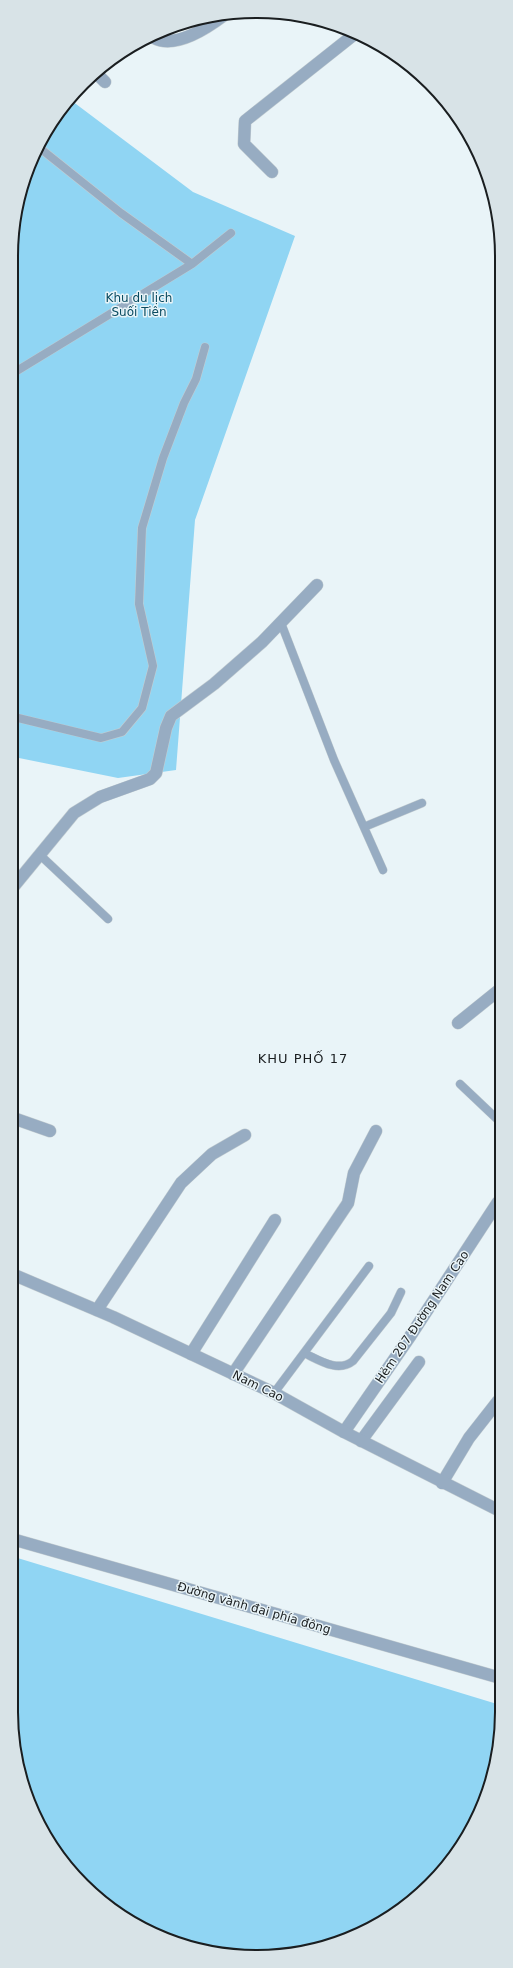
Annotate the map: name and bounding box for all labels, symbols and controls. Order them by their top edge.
park label: Khu du lịch Suối Tiên [106,291,172,319]
district label: KHU PHỐ 17 [258,1050,348,1066]
street label: Hẻm 207 Đường Nam Cao [372,1248,472,1386]
street label: Nam Cao [230,1368,286,1404]
street label: Đường vành đai phía đông [176,1579,332,1637]

